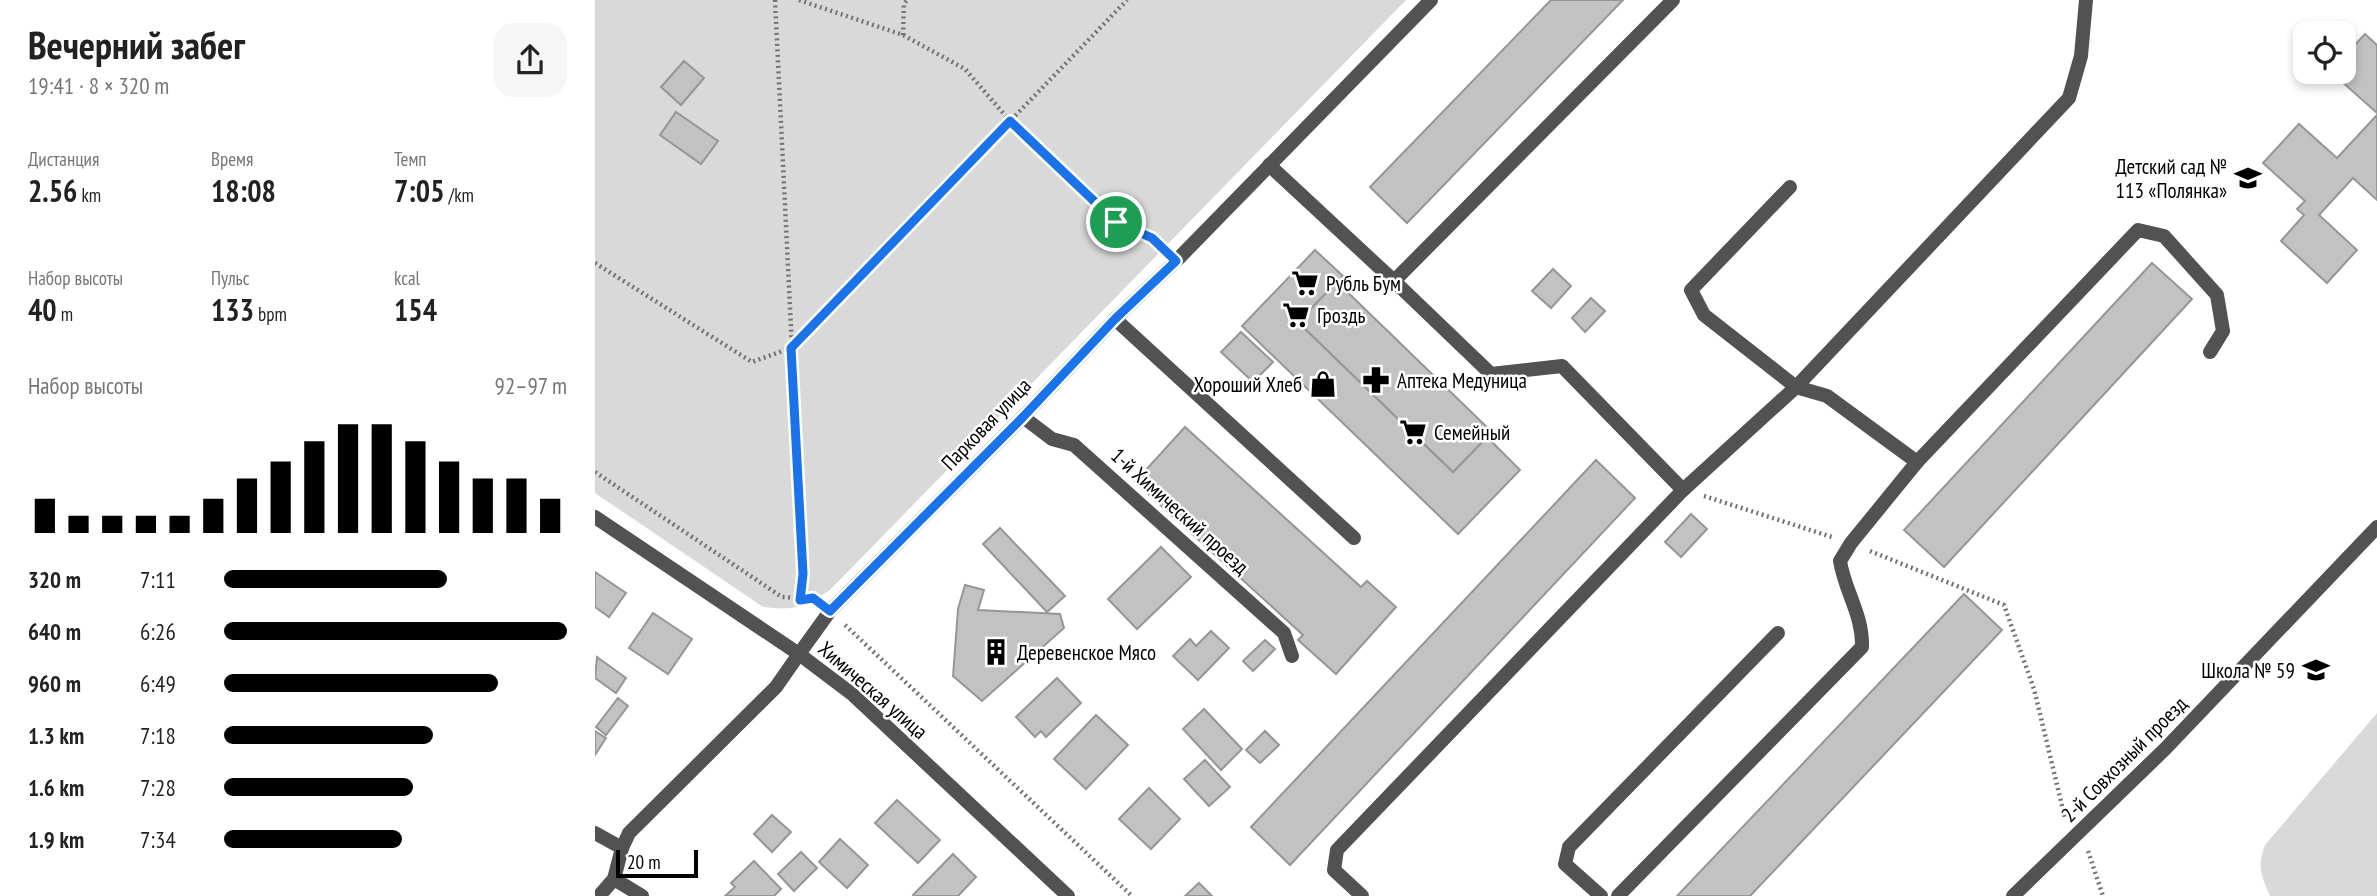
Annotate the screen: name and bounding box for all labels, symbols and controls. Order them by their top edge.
text: Вечерний забег [28,20,245,69]
map controls [2293,21,2356,84]
button: locate [2293,21,2356,84]
button: share [493,23,567,97]
text: 19:41 · 8 × 320 m [28,71,169,100]
text: Дистанция [28,147,99,171]
text: Время [211,147,253,171]
text: Темп [394,147,426,171]
place label: Детский сад № 113 «Полянка» [2115,153,2227,204]
school or university icon: Детский сад № 113 «Полянка» [2233,163,2263,193]
text: 2.56 [28,171,77,210]
text: 18:08 [211,171,276,210]
text: 7:05 [394,171,445,210]
text: km [77,183,101,207]
text: /km [445,183,474,207]
pin [1086,192,1146,252]
icon: arrive [1097,203,1135,241]
text: Набор высоты [28,266,123,290]
text: Пульс [211,266,249,290]
text: kcal [394,266,420,290]
supermarket icon: Рубль Бум [1290,268,1320,298]
place label: Рубль Бум [1326,270,1401,297]
text: 40 [28,290,57,329]
text: 133 [211,290,254,329]
text: 154 [394,290,437,329]
supermarket icon: Гроздь [1281,300,1311,330]
text: m [57,302,73,326]
text: bpm [254,302,287,326]
place label: Гроздь [1317,302,1365,329]
pharmacy icon: Аптека Медуница [1361,365,1391,395]
place label: Аптека Медуница [1397,367,1527,394]
shop icon: Хороший Хлеб [1308,369,1338,399]
text: Набор высоты [28,371,143,400]
text: 92–97 m [495,371,567,400]
place label: Хороший Хлеб [1193,371,1302,398]
street label: Парковая улица [935,372,1037,476]
supermarket icon: Семейный [1398,417,1428,447]
place label: Семейный [1434,419,1510,446]
street label: 1-й Химический проезд [1105,442,1255,580]
text: 320 m [28,565,81,594]
text: 7:11 [140,565,176,594]
text: 640 m [28,617,81,646]
text: 6:26 [140,617,176,646]
street label: Химическая улица [813,635,933,745]
building icon: Деревенское Мясо [981,637,1011,667]
place label: Деревенское Мясо [1017,639,1156,666]
school or university icon: Школа № 59 [2301,655,2331,685]
place label: Школа № 59 [2201,657,2295,684]
text: 960 m [28,669,81,698]
text: 6:49 [140,669,176,698]
street label: 2-й Совхозный проезд [2055,690,2193,828]
text: 1.3 km [28,721,84,750]
text: 7:18 [140,721,176,750]
text: 1.6 km [28,773,84,802]
text: 7:28 [140,773,176,802]
text: 1.9 km [28,825,84,854]
text: 7:34 [140,825,176,854]
scale bar [616,847,698,879]
text: 20 m [627,850,661,874]

